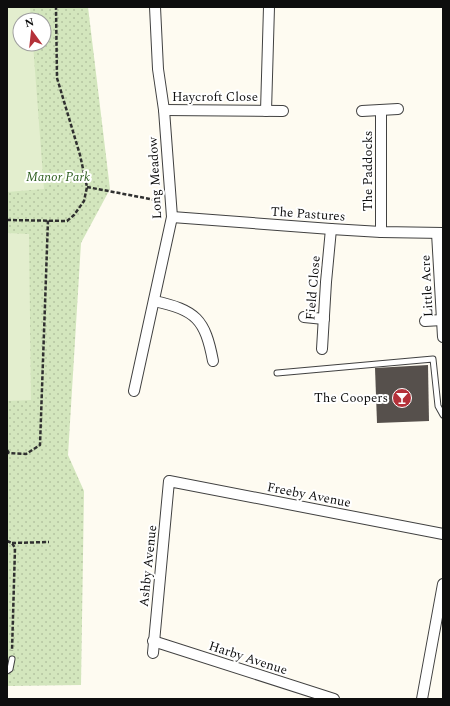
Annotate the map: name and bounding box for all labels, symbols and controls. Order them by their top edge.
north arrow [12,12,52,52]
text: N [23,13,36,32]
street label: Haycroft Close [172,87,258,107]
street label: The Paddocks [358,131,378,211]
street label: Long Meadow [143,135,167,220]
park label: Manor Park [26,167,90,187]
street label: The Pastures [270,201,346,227]
street label: Field Close [300,255,326,321]
street label: Little Acre [415,255,439,317]
bar icon: The Coopers [391,387,413,409]
place label: The Coopers [314,388,388,408]
street label: Freeby Avenue [265,477,353,513]
street label: Ashby Avenue [134,524,162,608]
street label: Harby Avenue [206,636,290,680]

